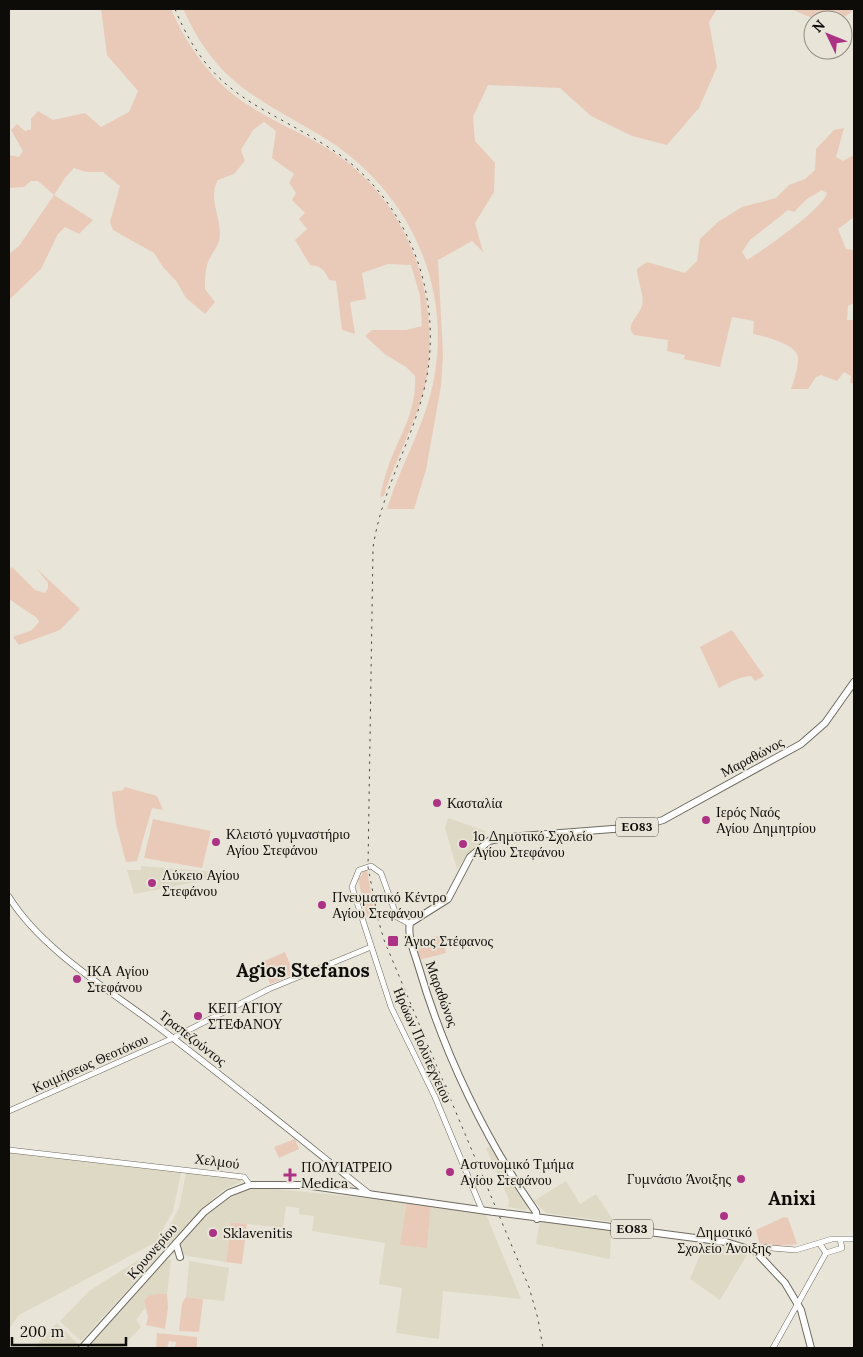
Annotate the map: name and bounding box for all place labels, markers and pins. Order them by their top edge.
place label: Κασταλία [447,794,503,812]
marker: Κασταλία [431,797,443,809]
place label: Ιερός Ναός Αγίου Δημητρίου [716,803,816,837]
marker: Ιερός Ναός Αγίου Δημητρίου [700,814,712,826]
place label: Κλειστό γυμναστήριο Αγίου Στεφάνου [226,825,350,859]
place label: 1ο Δημοτικό Σχολείο Αγίου Στεφάνου [473,827,593,861]
marker: Κλειστό γυμναστήριο Αγίου Στεφάνου [210,836,222,848]
marker: 1ο Δημοτικό Σχολείο Αγίου Στεφάνου [457,838,469,850]
place label: Λύκειο Αγίου Στεφάνου [162,866,240,900]
marker: Λύκειο Αγίου Στεφάνου [146,877,158,889]
place label: Πνευματικό Κέντρο Αγίου Στεφάνου [332,888,446,922]
marker: Πνευματικό Κέντρο Αγίου Στεφάνου [316,899,328,911]
place label: Άγιος Στέφανος [404,932,493,950]
marker: Άγιος Στέφανος [386,934,400,948]
place label: ΙΚΑ Αγίου Στεφάνου [87,962,149,996]
marker: ΙΚΑ Αγίου Στεφάνου [71,973,83,985]
place label: ΚΕΠ ΑΓΙΟΥ ΣΤΕΦΑΝΟΥ [208,999,283,1033]
marker: ΚΕΠ ΑΓΙΟΥ ΣΤΕΦΑΝΟΥ [192,1010,204,1022]
place label: Αστυνομικό Τμήμα Αγίου Στεφάνου [460,1155,574,1189]
place label: ΠΟΛΥΙΑΤΡΕΙΟ Medica [301,1158,392,1192]
marker: Αστυνομικό Τμήμα Αγίου Στεφάνου [444,1166,456,1178]
marker: ΠΟΛΥΙΑΤΡΕΙΟ Medica [283,1168,297,1182]
place label: Γυμνάσιο Άνοιξης [627,1170,731,1188]
marker: Γυμνάσιο Άνοιξης [735,1173,747,1185]
marker: Δημοτικό Σχολείο Άνοιξης [718,1210,730,1222]
place label: Δημοτικό Σχολείο Άνοιξης [677,1223,771,1257]
place label: Sklavenitis [223,1224,292,1242]
marker: Sklavenitis [207,1227,219,1239]

